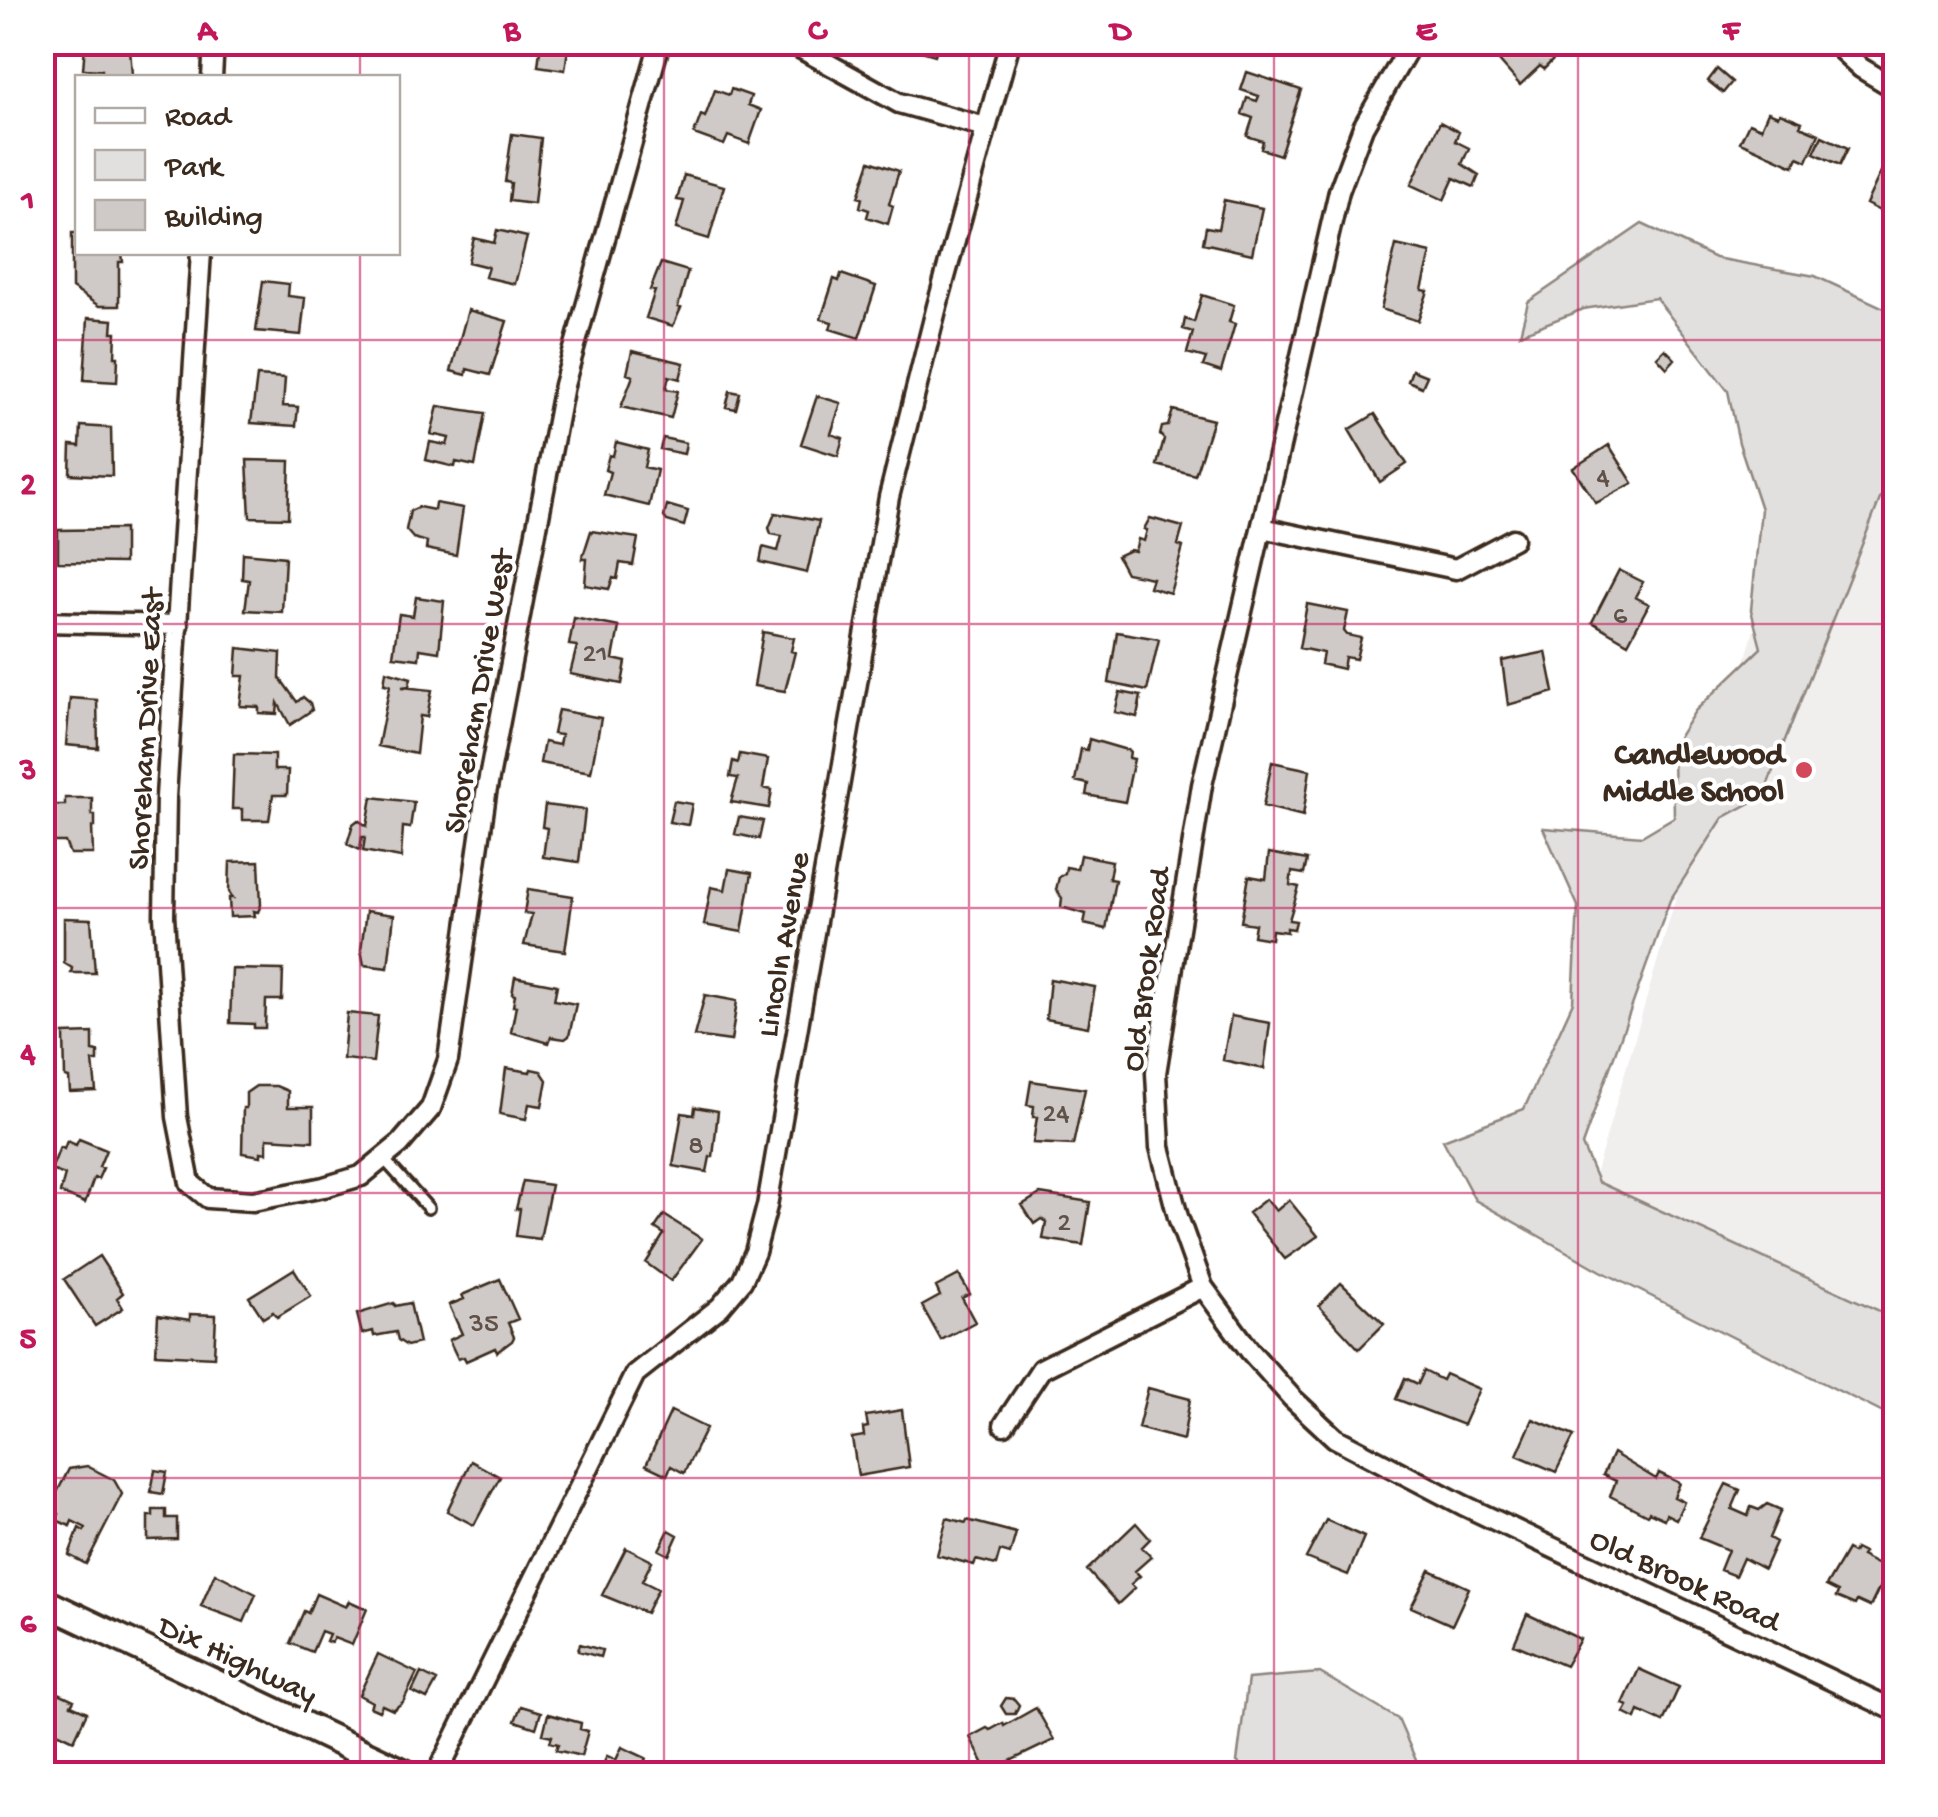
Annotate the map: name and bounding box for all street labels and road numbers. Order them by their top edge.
street label: Shoreham Drive West [437,544,525,837]
street label: Shoreham Drive East [122,585,174,871]
street label: Lincoln Avenue [751,849,821,1040]
street label: Old Brook Road [1116,863,1182,1074]
street label: Old Brook Road [1583,1522,1787,1644]
street label: Dix Highway [150,1608,323,1716]

